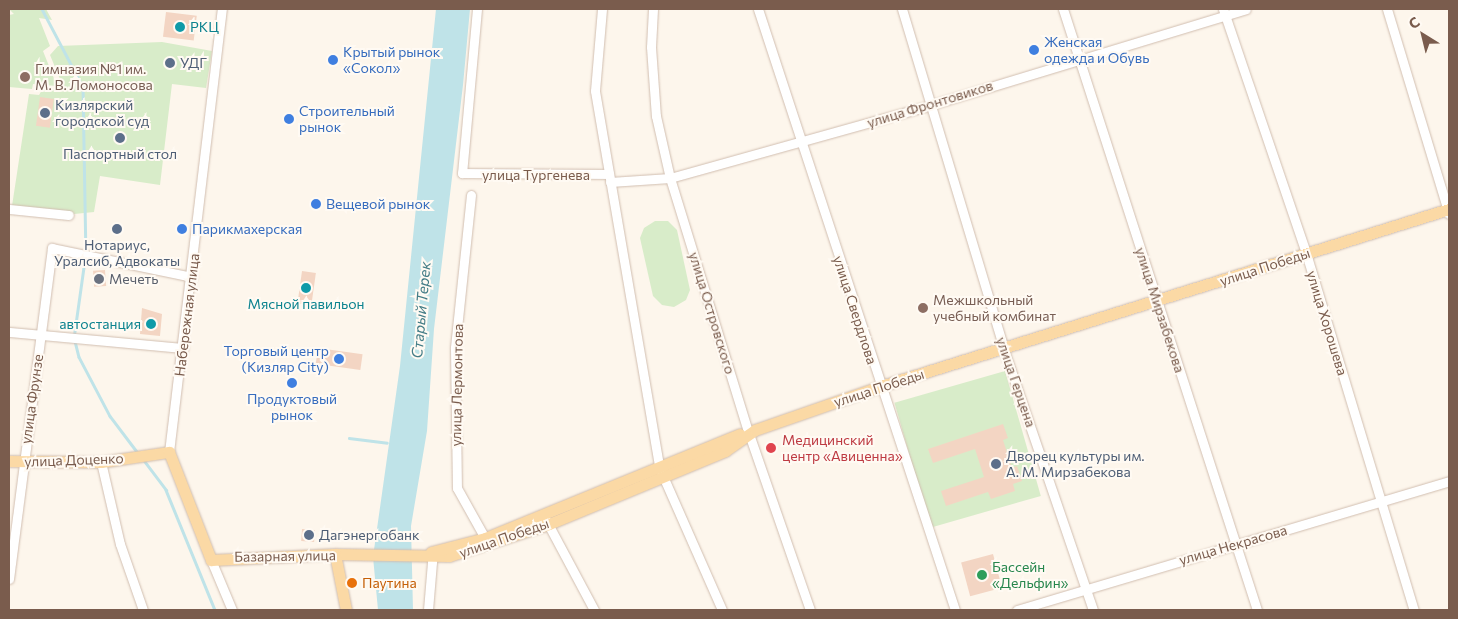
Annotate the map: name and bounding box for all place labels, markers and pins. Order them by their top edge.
place label: РКЦ [190,19,219,35]
marker: РКЦ [174,21,186,33]
place label: Женская одежда и Обувь [1044,34,1149,66]
place label: Крытый рынок «Сокол» [343,44,440,76]
marker: Женская одежда и Обувь [1028,44,1040,56]
marker: Крытый рынок «Сокол» [327,54,339,66]
place label: УДГ [180,55,207,71]
marker: УДГ [164,57,176,69]
place label: Гимназия №1 им. М. В. Ломоносова [35,61,153,94]
marker: Гимназия №1 им. М. В. Ломоносова [19,71,31,83]
place label: Кизлярский городской суд [55,97,149,130]
place label: Строительный рынок [299,103,395,136]
marker: Кизлярский городской суд [39,107,51,119]
marker: Строительный рынок [283,113,295,125]
marker: Паспортный стол [114,132,126,144]
place label: Паспортный стол [63,146,177,162]
place label: Вещевой рынок [326,196,430,212]
marker: Вещевой рынок [310,198,322,210]
place label: Парикмахерская [192,221,302,237]
marker: Нотариус, Уралсиб, Адвокаты [111,223,123,235]
marker: Парикмахерская [176,223,188,235]
place label: Нотариус, Уралсиб, Адвокаты [54,237,180,270]
place label: Мечеть [109,271,158,287]
marker: Мечеть [93,273,105,285]
marker: Мясной павильон [300,282,312,294]
place label: Межшкольный учебный комбинат [933,292,1056,324]
place label: Мясной павильон [247,296,365,312]
marker: Межшкольный учебный комбинат [917,302,929,314]
place label: автостанция [59,316,141,332]
marker: автостанция [145,318,157,330]
place label: Торговый центр (Кизляр City) [224,343,329,376]
marker: Торговый центр (Кизляр City) [333,353,345,365]
marker: Продуктовый рынок [286,377,298,389]
place label: Продуктовый рынок [247,391,337,424]
place label: Медицинский центр «Авиценна» [782,432,903,464]
marker: Медицинский центр «Авиценна» [764,441,778,455]
place label: Дворец культуры им. А. М. Мирзабекова [1006,448,1145,481]
marker: Дворец культуры им. А. М. Мирзабекова [990,458,1002,470]
place label: Дагэнергобанк [319,527,420,543]
marker: Дагэнергобанк [303,529,315,541]
place label: Бассейн «Дельфин» [992,559,1069,592]
marker: Бассейн «Дельфин» [976,569,988,581]
place label: Паутина [362,575,417,591]
marker: Паутина [346,577,358,589]

